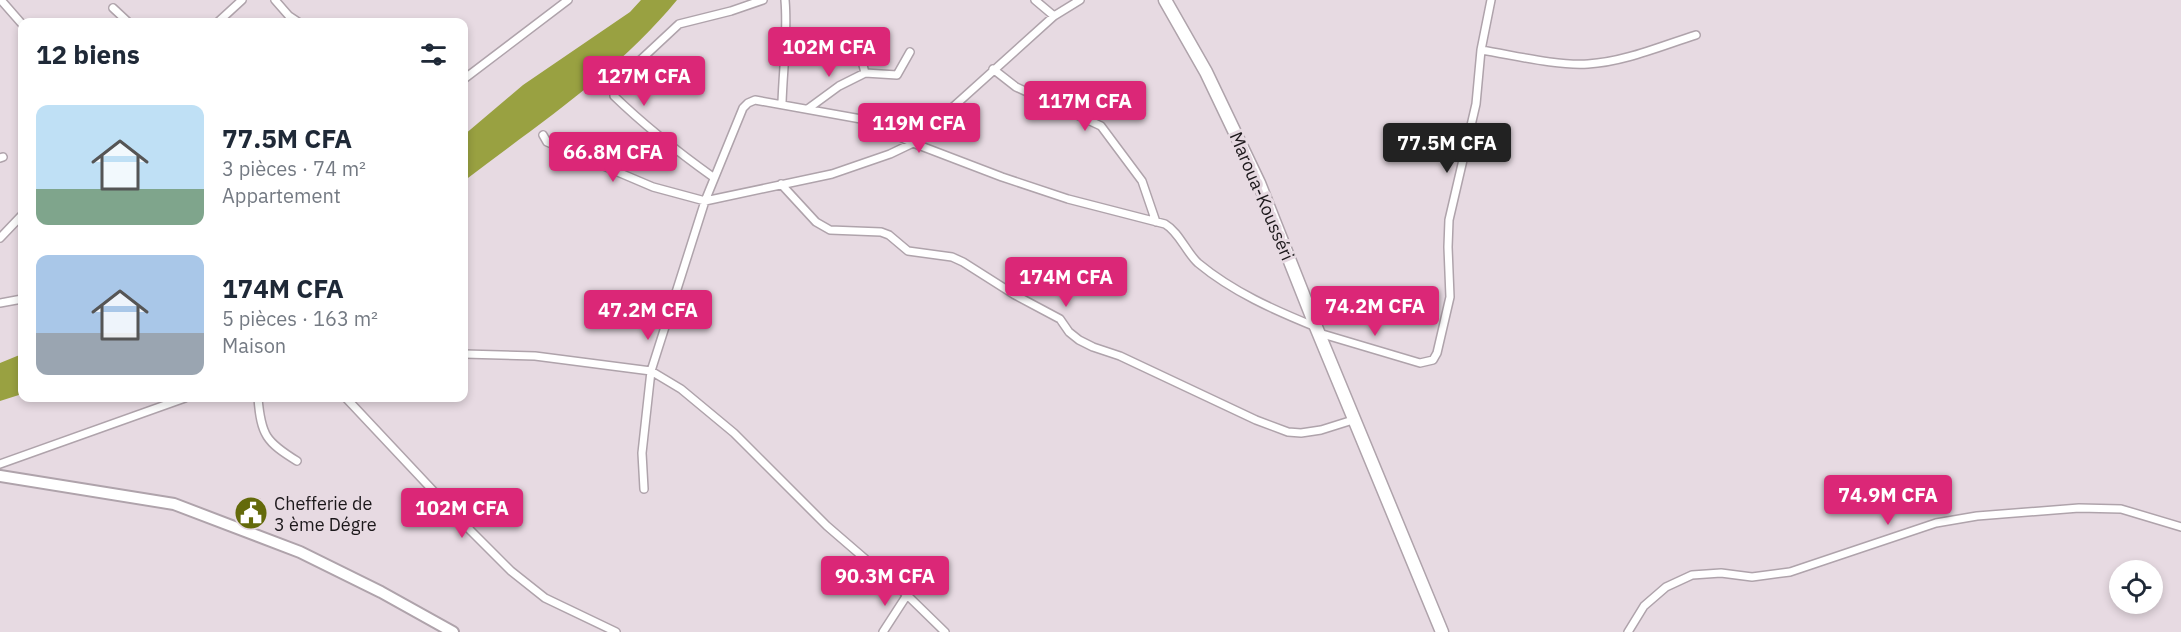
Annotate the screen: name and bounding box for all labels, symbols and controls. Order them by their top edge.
pin: 102M CFA [767,27,891,78]
text: 102M CFA [782,33,876,60]
text: 12 biens [36,37,140,71]
icon: filters [417,38,450,71]
pin: 127M CFA [582,56,706,107]
text: 127M CFA [597,62,691,89]
pin: 117M CFA [1023,81,1147,132]
text: 117M CFA [1038,87,1132,114]
pin: 119M CFA [857,103,981,154]
text: 119M CFA [872,109,966,136]
text: 77.5M CFA [222,121,352,155]
pin: 77.5M CFA [1378,123,1516,174]
street label: Maroua-Kousséri [1225,128,1299,264]
icon: home [84,129,156,201]
text: 77.5M CFA [1397,129,1497,156]
pin: 66.8M CFA [544,132,682,183]
text: 66.8M CFA [563,138,663,165]
text: 3 pièces · 74 m² [222,155,366,182]
text: Appartement [222,182,341,209]
pin: 174M CFA [1004,257,1128,308]
text: 174M CFA [1019,263,1113,290]
text: 174M CFA [222,271,344,305]
icon: home [84,279,156,351]
pin: 74.2M CFA [1306,286,1444,337]
pin: 47.2M CFA [579,290,717,341]
text: 74.2M CFA [1325,292,1425,319]
text: 47.2M CFA [598,296,698,323]
text: 5 pièces · 163 m² [222,305,378,332]
text: Maison [222,332,286,359]
pin: 74.9M CFA [1819,475,1957,526]
text: 74.9M CFA [1838,481,1938,508]
pin: 102M CFA [400,488,524,539]
place label: Chefferie de 3 ème Dégre [274,492,377,536]
text: 102M CFA [415,494,509,521]
public building icon: Chefferie de 3 ème Dégre [233,495,269,531]
pin: 90.3M CFA [816,556,954,607]
map controls [2109,560,2163,614]
button: locate [2109,560,2163,614]
text: 90.3M CFA [835,562,935,589]

